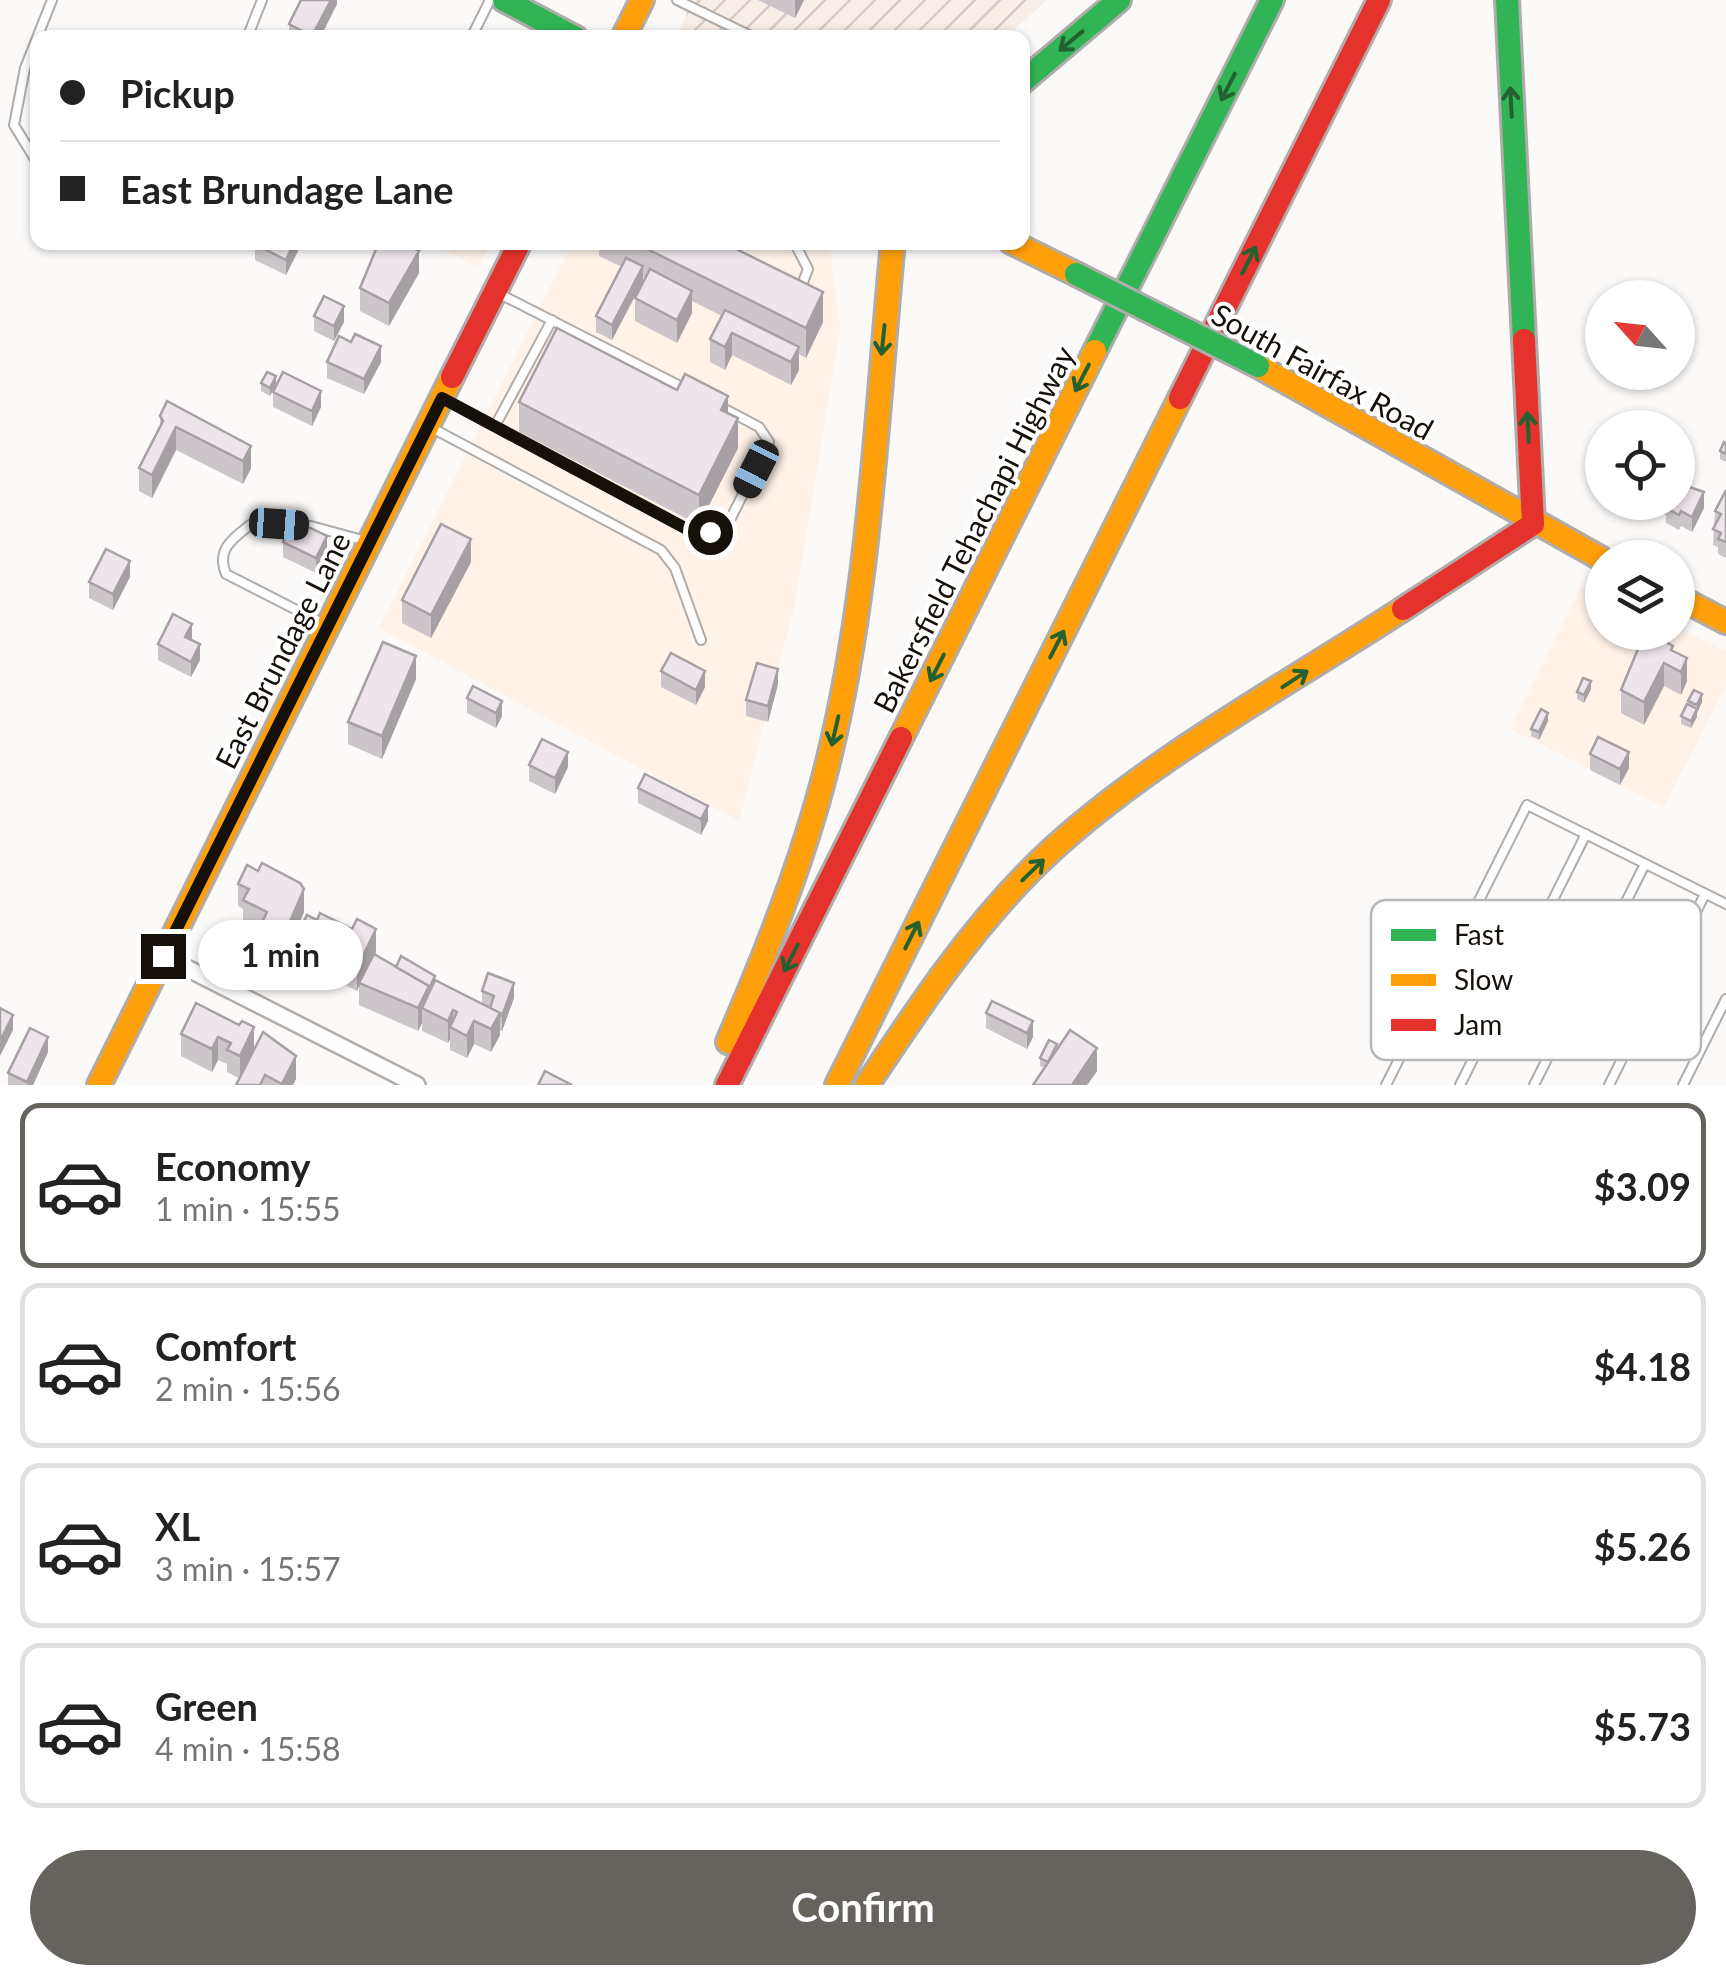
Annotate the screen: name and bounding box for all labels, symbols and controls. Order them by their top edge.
one-way arrow [1058,30,1084,52]
text: Pickup [120,70,235,116]
one-way arrow [1218,72,1237,101]
one-way arrow [1501,87,1520,119]
text: East Brundage Lane [120,166,454,212]
one-way arrow [1240,246,1259,275]
north arrow [1585,280,1695,390]
map controls [1585,280,1695,650]
street label: South Fairfax Road [1206,295,1440,447]
one-way arrow [874,323,893,355]
street label: Bakersfield Tehachapi Highway [865,339,1082,718]
one-way arrow [1072,362,1091,392]
button: locate [1585,410,1695,520]
one-way arrow [1518,411,1537,443]
car [729,435,783,503]
car [248,507,310,541]
route start [688,510,733,555]
street label: East Brundage Lane [207,526,357,774]
button: layers [1585,540,1695,650]
one-way arrow [1048,630,1067,660]
one-way arrow [926,652,945,682]
one-way arrow [1281,669,1309,690]
one-way arrow [825,714,843,746]
one-way arrow [1020,858,1044,882]
legend [1371,900,1701,1060]
text: Fast [1454,917,1504,951]
callout: 1 min [198,921,363,991]
one-way arrow [903,921,922,951]
route end [141,934,186,979]
text: 1 min [241,935,320,974]
one-way arrow [781,943,800,973]
text: Slow [1454,962,1513,996]
text: Jam [1454,1007,1502,1041]
icon: car [35,1141,125,1231]
text: Economy [155,1143,310,1189]
text: $3.09 [1594,1163,1691,1209]
text: 1 min · 15:55 [155,1189,341,1228]
icon: car [35,1321,125,1411]
text: Comfort [155,1323,296,1369]
text: $4.18 [1594,1343,1691,1389]
text: 2 min · 15:56 [155,1369,341,1408]
icon: car [35,1501,125,1591]
text: XL [155,1503,200,1549]
text: $5.26 [1594,1523,1691,1569]
text: 3 min · 15:57 [155,1549,341,1588]
icon: car [35,1681,125,1771]
text: Green [155,1683,258,1729]
text: $5.73 [1594,1703,1691,1749]
text: 4 min · 15:58 [155,1729,341,1768]
button: Confirm [30,1850,1696,1965]

